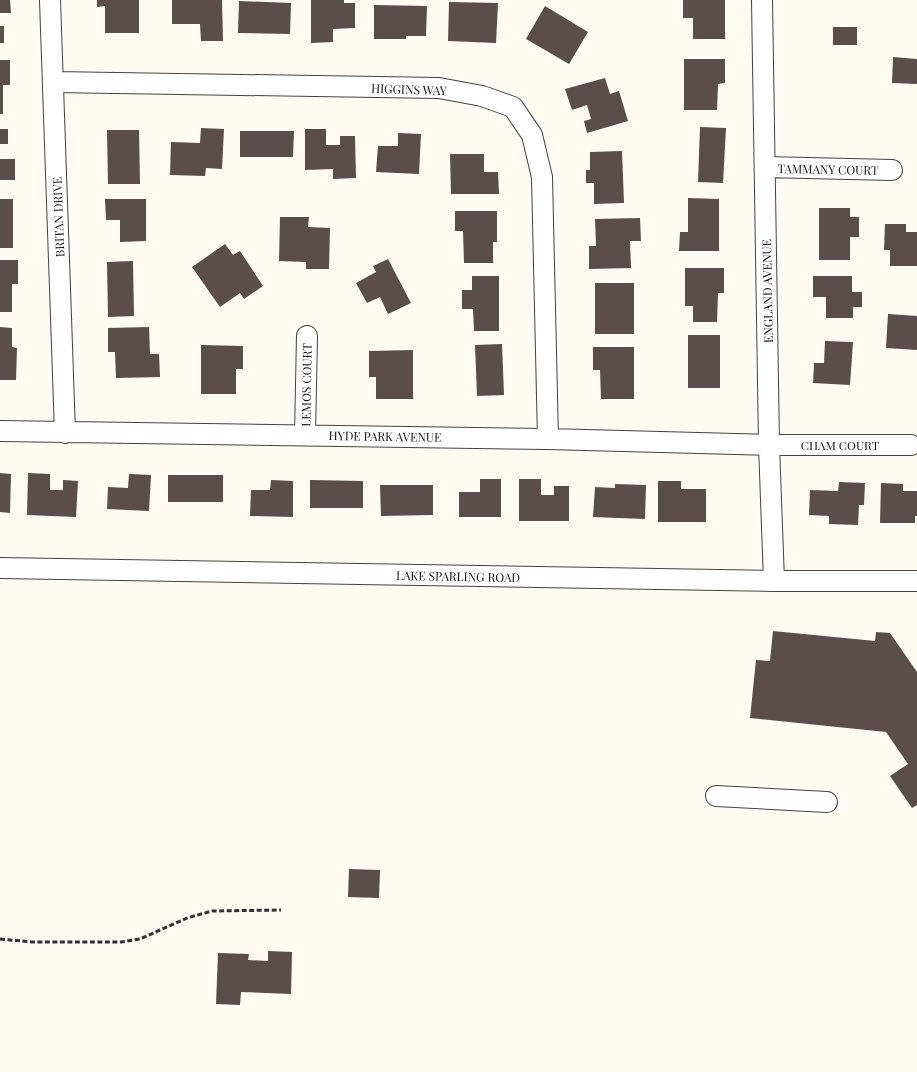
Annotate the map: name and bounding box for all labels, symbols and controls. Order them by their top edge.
street label: HIGGINS WAY [371,80,448,98]
street label: TAMMANY COURT [777,160,879,178]
street label: BRITAN DRIVE [49,177,67,257]
street label: ENGLAND AVENUE [758,239,776,343]
street label: LEMOS COURT [297,343,315,427]
street label: HYDE PARK AVENUE [328,427,442,445]
street label: CHAM COURT [801,437,880,453]
street label: LAKE SPARLING ROAD [396,567,520,585]

